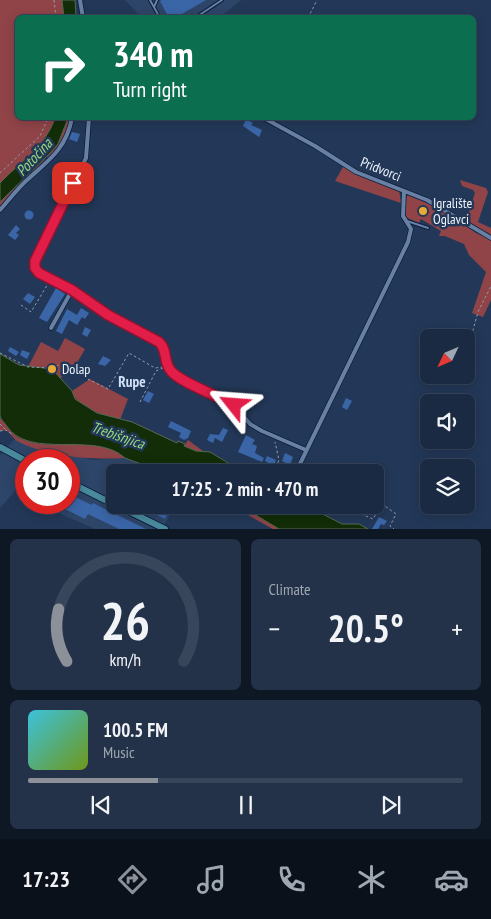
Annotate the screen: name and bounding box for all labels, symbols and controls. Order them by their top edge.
text: 340 m [113,31,194,77]
icon: right [30,35,95,100]
text: Turn right [113,75,187,103]
water label: Potočina [12,134,57,180]
street label: Pridvorci [358,153,404,185]
pin [52,162,94,204]
icon: arrive [59,169,87,197]
place label: Igralište Oglavci [433,194,473,228]
marker: Igralište Oglavci [417,205,429,217]
north arrow [420,329,475,384]
map controls [420,329,475,514]
place label: Dolap [62,360,90,378]
marker: Dolap [46,363,58,375]
district label: Rupe [118,372,146,391]
position arrow [207,378,259,430]
button: sound [420,394,475,449]
water label: Trebišnjica [89,417,148,453]
speed limit sign: 30 [15,449,80,514]
button: layers [420,459,475,514]
text: 17:25 · 2 min · 470 m [172,477,318,501]
text: Climate [269,579,311,599]
text: 26 [100,587,150,654]
text: 20.5° [328,603,404,652]
text: − [269,610,280,647]
text: + [451,610,463,647]
text: km/h [109,648,141,671]
text: 100.5 FM [103,718,168,742]
text: Music [103,742,135,762]
icon: previous [87,791,115,819]
icon: pause [232,791,260,819]
icon: next [377,791,405,819]
icon: directions [115,862,150,897]
icon: music [194,862,229,897]
icon: phone [274,862,309,897]
icon: climate [354,862,389,897]
icon: car [434,862,469,897]
text: 17:23 [22,865,70,893]

